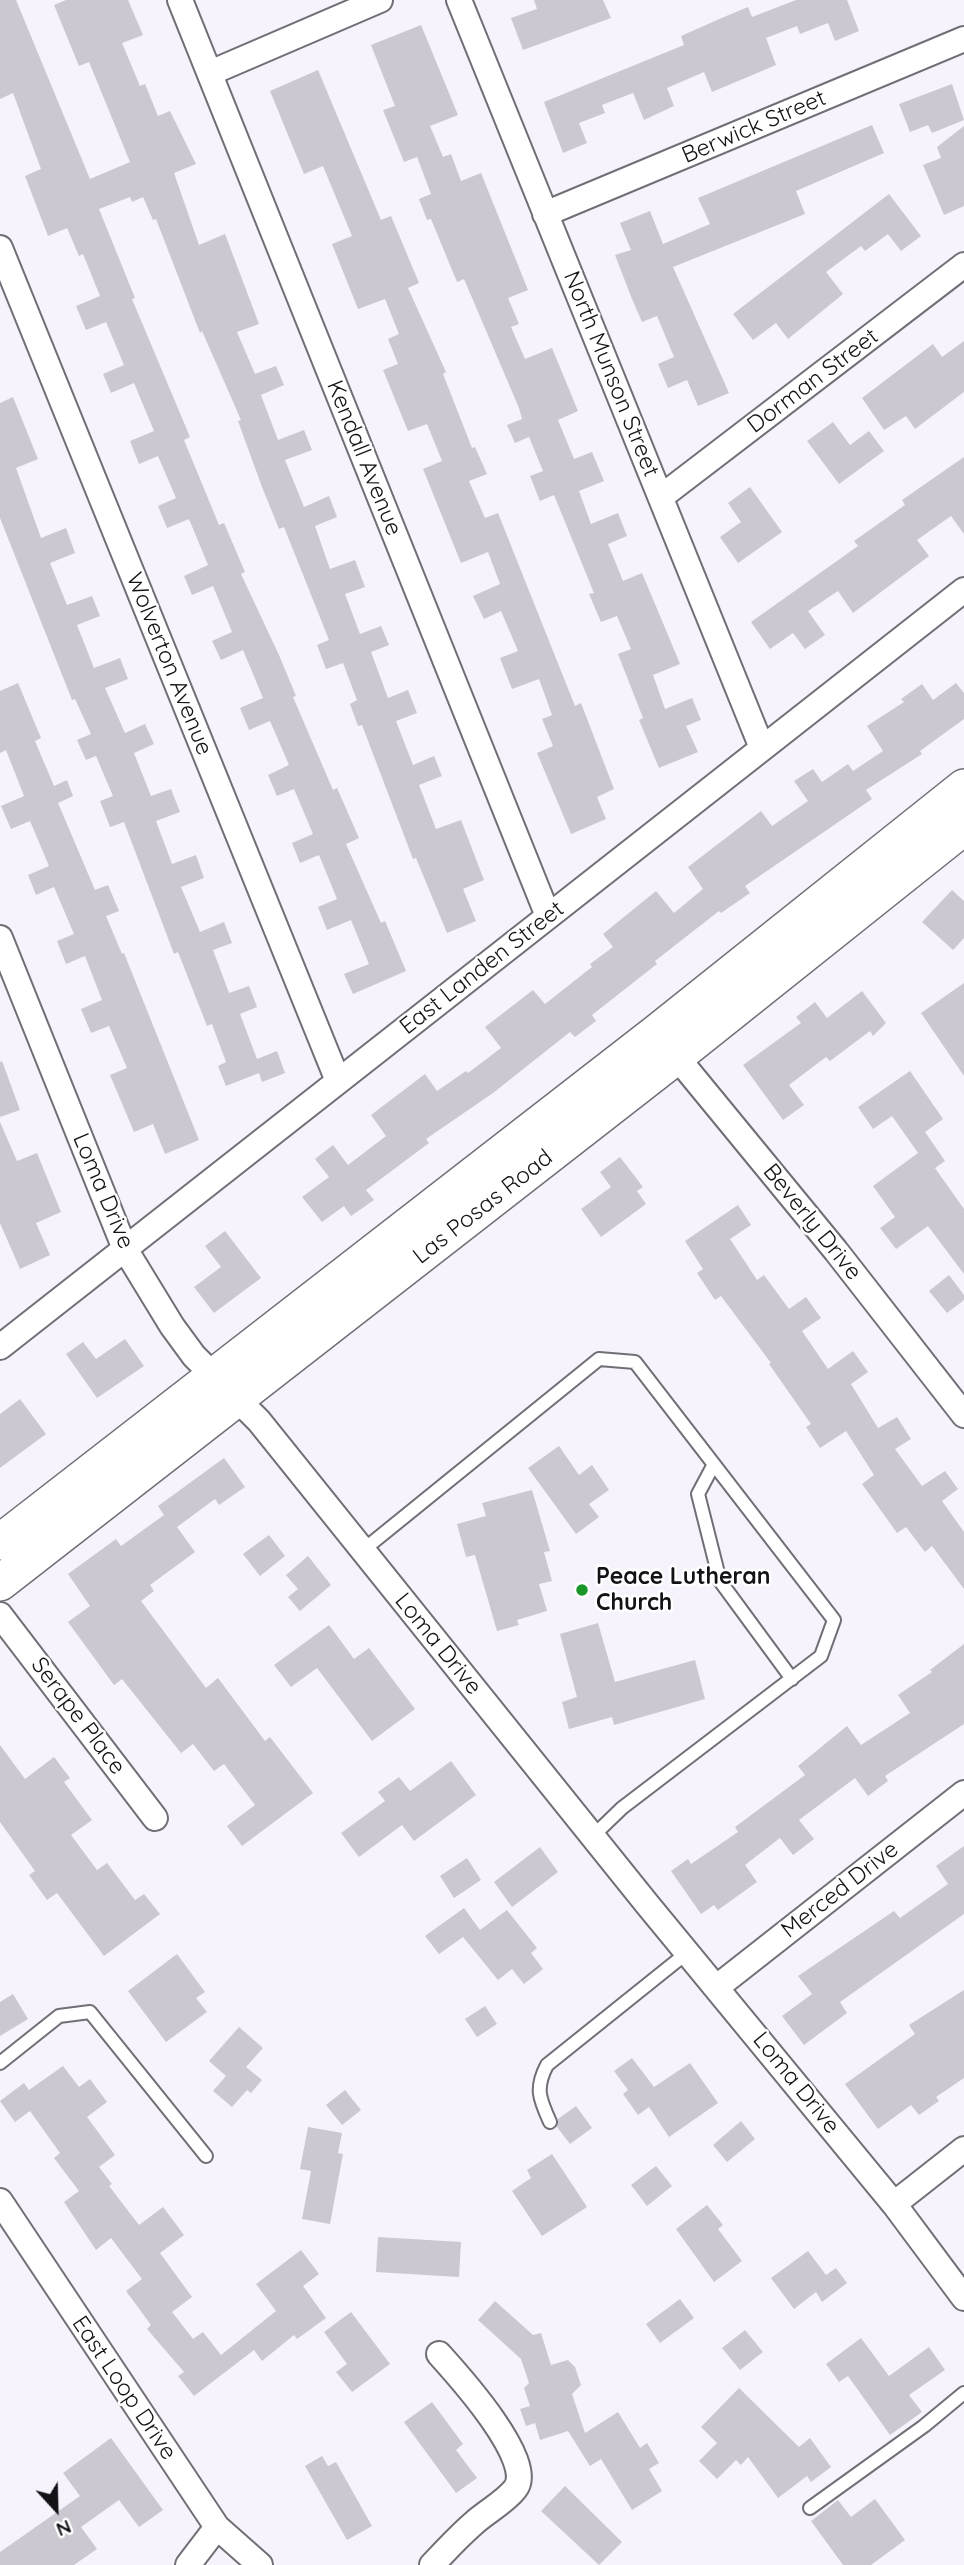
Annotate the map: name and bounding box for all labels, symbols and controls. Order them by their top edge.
street label: Berwick Street [678,84,830,170]
street label: North Munson Street [557,267,665,481]
street label: Dorman Street [742,323,884,439]
street label: Kendall Avenue [320,376,408,540]
street label: Wolverton Avenue [120,569,218,759]
street label: East Landen Street [394,895,570,1041]
street label: Loma Drive [66,1129,140,1253]
street label: Las Posas Road [408,1144,558,1270]
street label: Beverly Drive [757,1158,867,1286]
place label: Peace Lutheran Church [596,1563,770,1617]
marker: Peace Lutheran Church [574,1582,590,1598]
street label: Loma Drive [389,1588,487,1700]
street label: Serape Place [25,1652,131,1780]
street label: Merced Drive [776,1836,904,1944]
street label: Loma Drive [747,2027,845,2139]
street label: East Loop Drive [66,2311,182,2465]
north arrow [21,2474,91,2544]
text: N [53,2515,75,2542]

